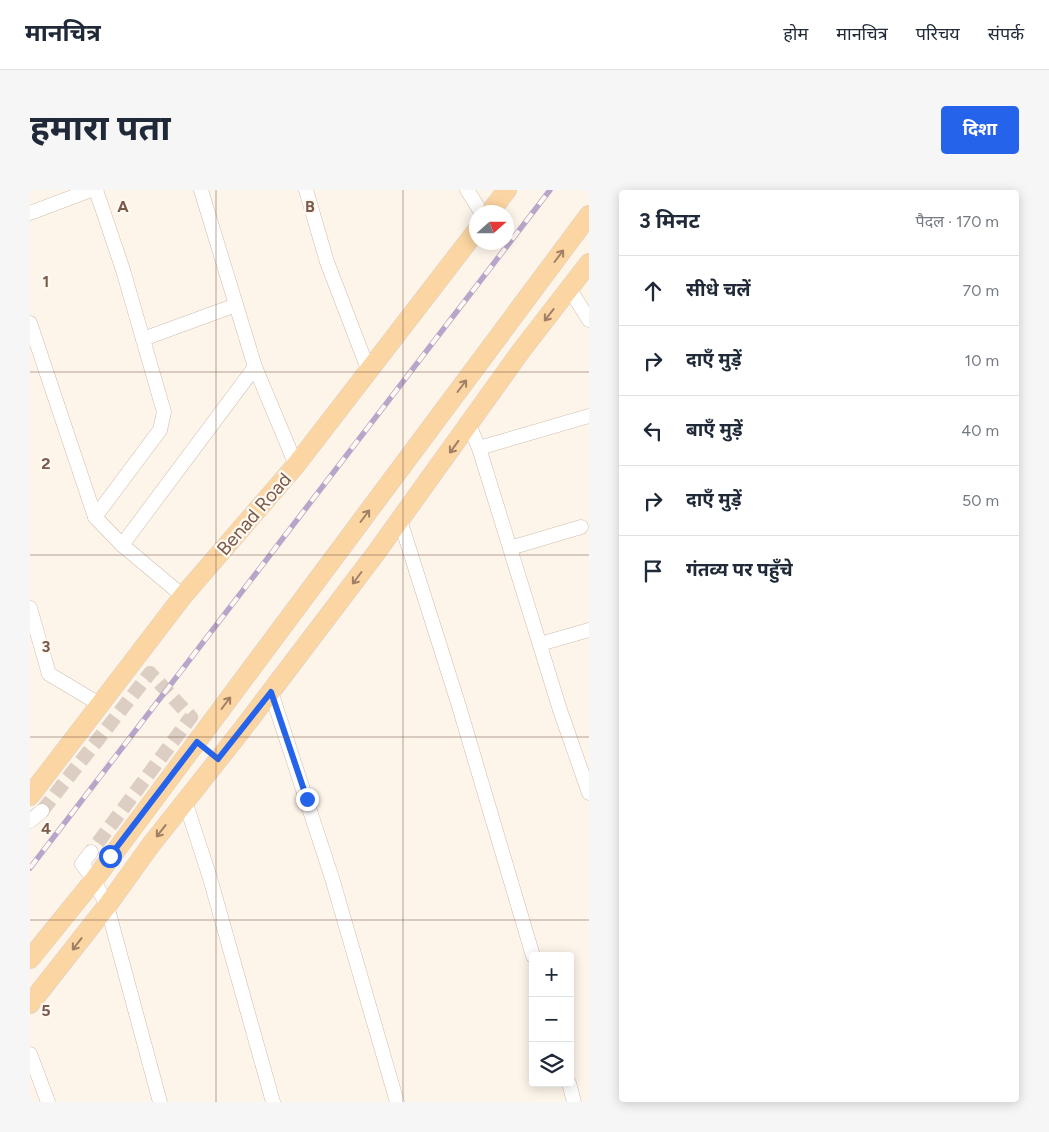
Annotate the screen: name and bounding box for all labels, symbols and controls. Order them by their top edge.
text: मानचित्र [25,18,101,47]
text: होम [783,23,808,45]
text: मानचित्र [836,23,888,45]
text: परिचय [916,23,960,45]
text: संपर्क [988,23,1024,45]
button: दिशा [941,106,1019,154]
text: हमारा पता [30,107,171,149]
text: A [117,197,129,216]
text: B [305,197,315,216]
north arrow [469,205,514,250]
text: 3 मिनट [639,208,700,233]
text: पैदल · 170 m [916,212,999,231]
one-way arrow [553,250,564,263]
text: 1 [43,272,49,291]
icon: ahead [639,277,667,305]
text: सीधे चलें [686,278,750,301]
text: 70 m [963,281,999,300]
one-way arrow [543,308,554,321]
icon: right [639,347,667,375]
text: दाएँ मुड़ें [686,348,742,371]
text: 10 m [965,351,999,370]
one-way arrow [456,380,467,393]
icon: left [639,417,667,445]
text: बाएँ मुड़ें [686,418,743,441]
text: 40 m [961,421,999,440]
one-way arrow [448,440,459,453]
text: 2 [41,454,51,473]
street label: Benad Road [212,468,296,560]
icon: right [639,487,667,515]
text: दाएँ मुड़ें [686,488,742,511]
text: 50 m [962,491,999,510]
one-way arrow [359,510,370,523]
icon: arrive [639,557,667,585]
text: गंतव्य पर पहुँचे [686,558,793,581]
one-way arrow [352,571,362,585]
text: 3 [42,637,51,656]
one-way arrow [221,696,231,710]
route end [296,788,319,811]
text: 4 [41,819,51,838]
one-way arrow [156,824,167,837]
route start [99,845,122,868]
one-way arrow [71,937,82,950]
map controls [529,952,574,1087]
button: + [529,952,574,997]
button: − [529,997,574,1042]
text: 5 [41,1001,51,1020]
button: layers [529,1042,574,1087]

